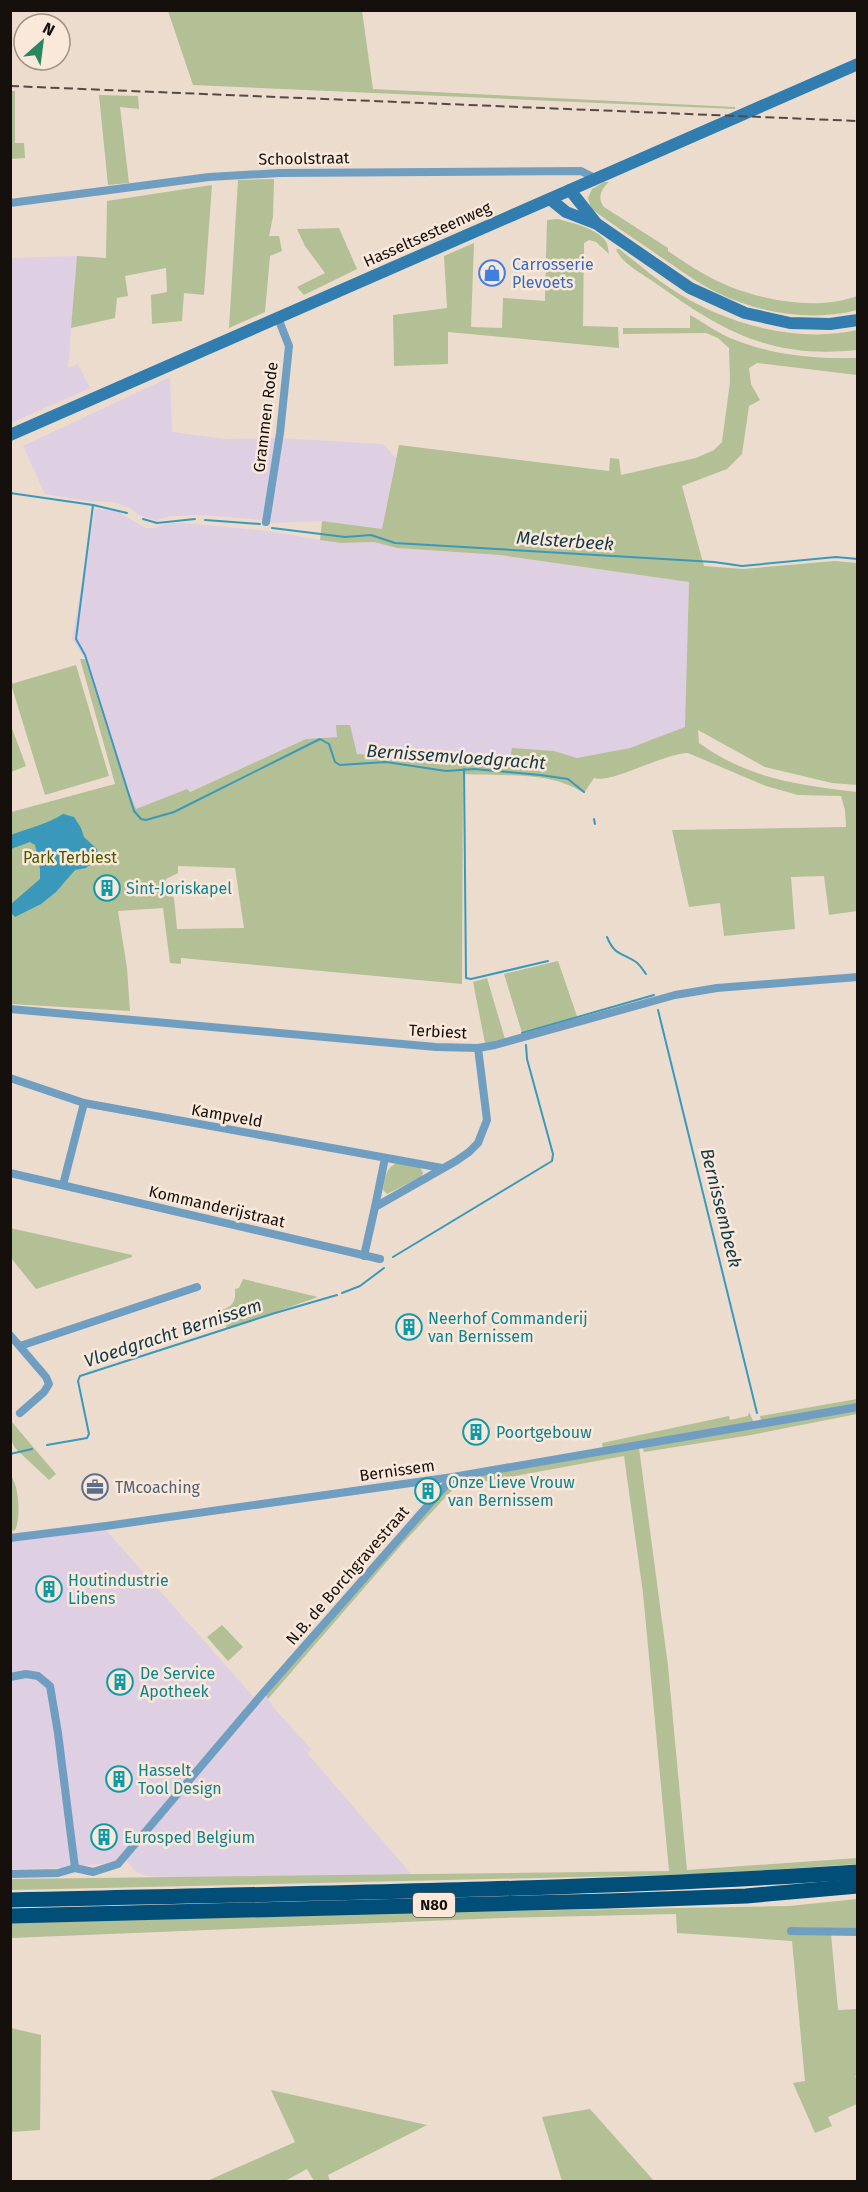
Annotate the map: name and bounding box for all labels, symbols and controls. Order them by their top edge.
north arrow [12,12,72,72]
text: N [40,18,58,40]
street label: Schoolstraat [258,148,350,169]
street label: Hasseltsesteenweg [360,197,495,271]
place label: Carrosserie Plevoets [512,255,594,292]
shop icon: Carrosserie Plevoets [477,258,507,288]
street label: Grammen Rode [249,361,282,473]
water label: Melsterbeek [516,527,615,555]
water label: Bernissemvloedgracht [366,740,547,774]
park label: Park Terbiest [23,848,117,867]
building icon: Sint-Joriskapel [92,873,122,903]
place label: Sint-Joriskapel [126,879,232,898]
street label: Terbiest [408,1020,468,1043]
street label: Kampveld [190,1100,264,1131]
water label: Bernissembeek [696,1146,747,1270]
street label: Kommanderijstraat [147,1182,287,1231]
water label: Vloedgracht Bernissem [81,1294,265,1372]
place label: Neerhof Commanderij van Bernissem [428,1309,588,1346]
building icon: Neerhof Commanderij van Bernissem [394,1312,424,1342]
building icon: Poortgebouw [461,1417,491,1447]
place label: Poortgebouw [496,1423,592,1442]
street label: Bernissem [358,1456,436,1485]
office icon: TMcoaching [80,1472,110,1502]
place label: Onze Lieve Vrouw van Bernissem [448,1473,575,1510]
building icon: Onze Lieve Vrouw van Bernissem [413,1476,443,1506]
place label: TMcoaching [115,1478,201,1497]
street label: N.B. de Borchgravestraat [282,1502,413,1649]
place label: Houtindustrie Libens [68,1571,169,1608]
building icon: Houtindustrie Libens [34,1574,64,1604]
place label: De Service Apotheek [140,1664,215,1701]
building icon: De Service Apotheek [105,1667,135,1697]
place label: Hasselt Tool Design [138,1761,222,1798]
building icon: Hasselt Tool Design [104,1764,134,1794]
building icon: Eurosped Belgium [89,1822,119,1852]
place label: Eurosped Belgium [124,1828,255,1847]
road number: N80 [413,1893,455,1917]

